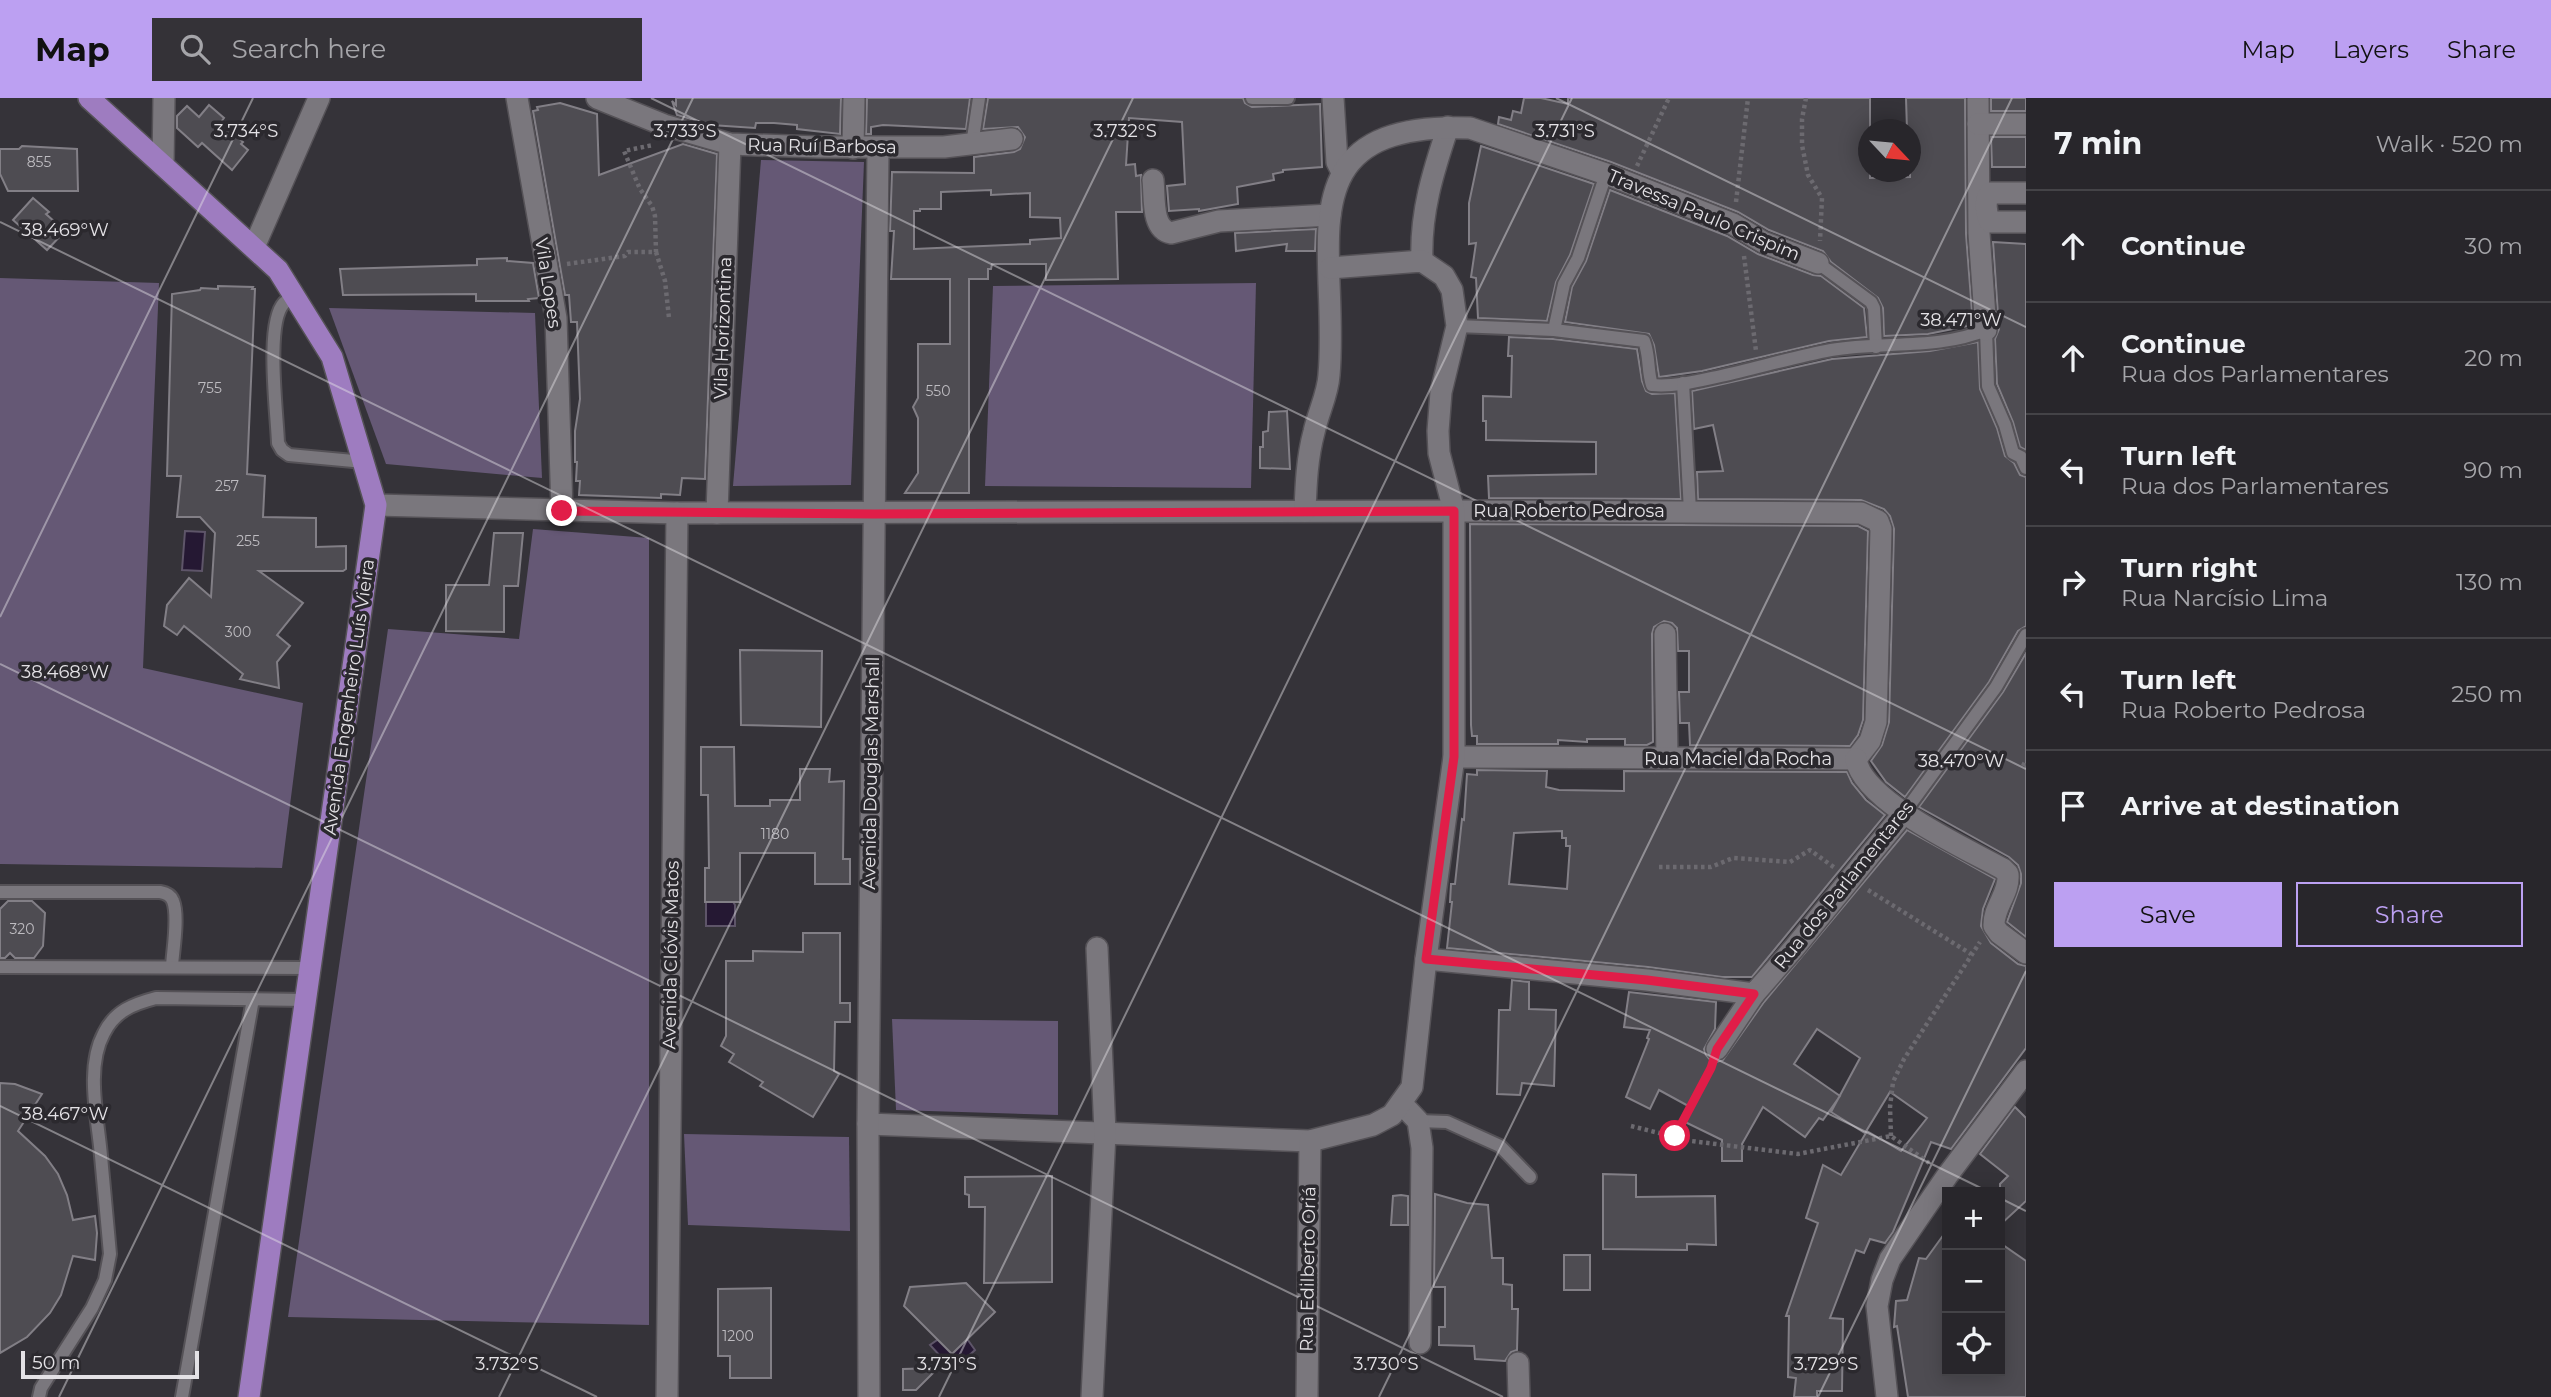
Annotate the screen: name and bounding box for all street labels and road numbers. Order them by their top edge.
street label: Rua Ruí Barbosa [747,134,897,158]
street label: Travessa Paulo Crispim [1605,165,1803,265]
street label: Vila Lopes [530,236,566,330]
street label: Vila Horizontina [710,256,736,400]
street label: Rua Roberto Pedrosa [1473,500,1665,522]
street label: Avenida Engenheiro Luís Vieira [319,558,379,836]
street label: Avenida Douglas Marshall [858,656,884,890]
street label: Rua Maciel da Rocha [1644,748,1832,770]
street label: Rua dos Parlamentares [1769,796,1919,973]
street label: Avenida Clóvis Matos [658,860,684,1050]
street label: Rua Edilberto Oriá [1296,1186,1320,1352]

